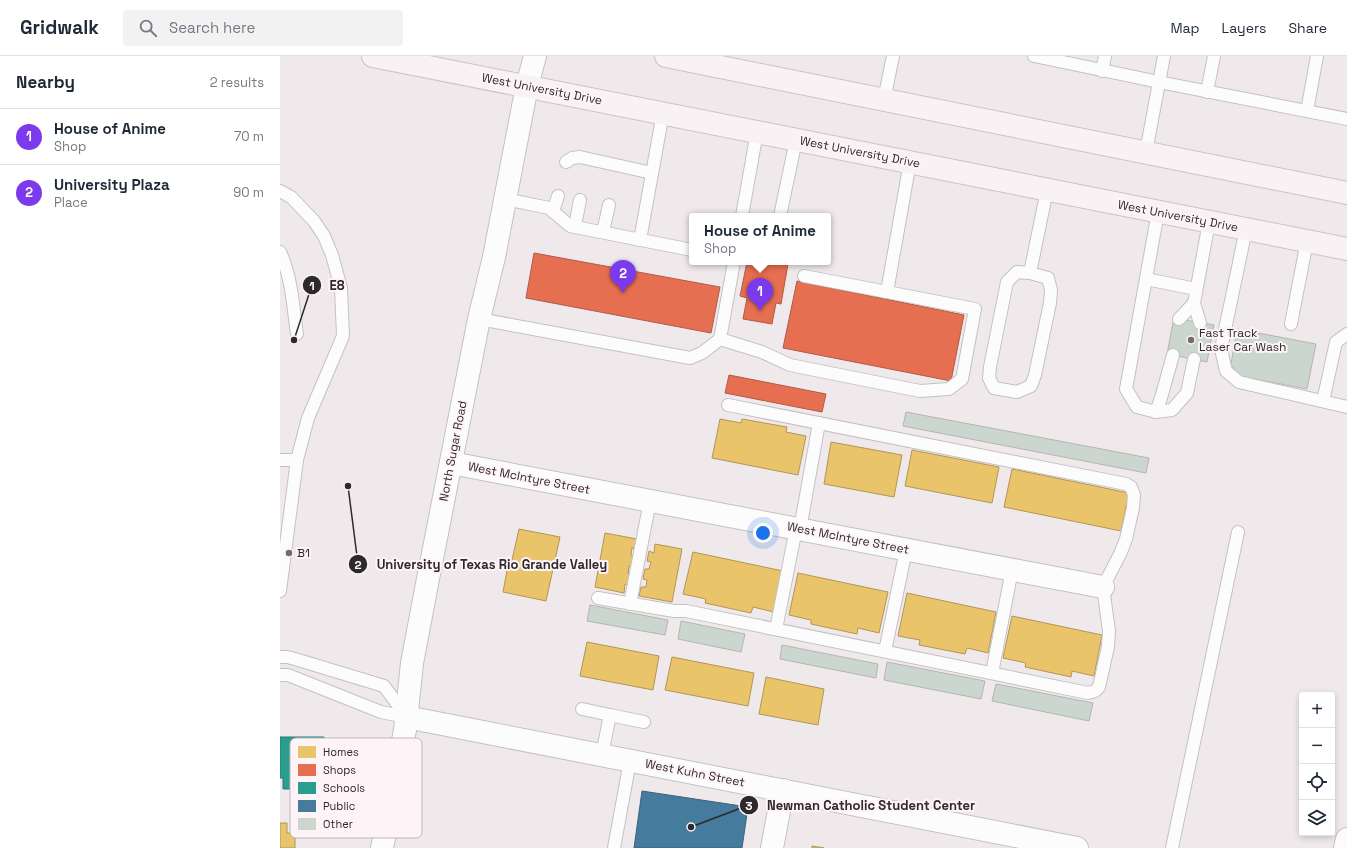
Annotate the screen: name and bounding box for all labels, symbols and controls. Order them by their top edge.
search box [123,10,403,46]
text: Gridwalk [20,15,99,40]
icon: search [137,17,159,39]
text: Search here [169,18,255,37]
text: Map [1170,19,1200,37]
text: Layers [1222,19,1266,37]
text: Share [1288,19,1327,37]
street label: West University Drive [480,69,604,109]
text: Nearby [16,71,75,93]
text: 2 results [210,74,264,91]
text: House of Anime [54,119,166,138]
text: 1 [26,128,32,145]
text: 70 m [234,128,264,145]
street label: West University Drive [798,132,922,172]
text: Shop [54,138,86,155]
text: University Plaza [54,175,170,194]
text: 2 [25,184,33,201]
text: 90 m [233,184,264,201]
text: Place [54,194,88,211]
street label: West University Drive [1116,196,1240,236]
popup [689,213,831,265]
text: House of Anime [704,221,816,240]
text: Shop [704,240,736,257]
pin: 2 [610,260,636,293]
callout: E8 [302,273,353,298]
text: E8 [329,277,345,294]
text: 1 [309,278,315,294]
pin: 1 [747,278,773,311]
place label: Fast Track Laser Car Wash [1199,325,1286,355]
marker: Fast Track Laser Car Wash [1186,335,1196,345]
street label: North Sugar Road [435,399,471,503]
street label: West McIntyre Street [467,458,591,498]
street label: West McIntyre Street [786,518,910,558]
your location [753,523,773,543]
place label: B1 [297,545,310,561]
marker: B1 [284,548,294,558]
callout: University of Texas Rio Grande Valley [348,552,616,577]
text: University of Texas Rio Grande Valley [377,556,607,573]
text: 2 [354,557,362,573]
map controls [1299,692,1335,836]
button: + [1299,692,1335,728]
button: − [1299,728,1335,764]
legend [290,738,422,838]
text: Homes [323,745,359,759]
street label: West Kuhn Street [644,755,746,791]
text: Shops [323,763,356,777]
button: locate [1299,764,1335,800]
text: Schools [323,781,365,795]
callout: Newman Catholic Student Center [739,793,983,818]
text: Newman Catholic Student Center [767,797,975,814]
text: 3 [745,798,753,814]
text: Public [323,799,355,813]
button: layers [1299,800,1335,836]
text: Other [323,817,353,831]

